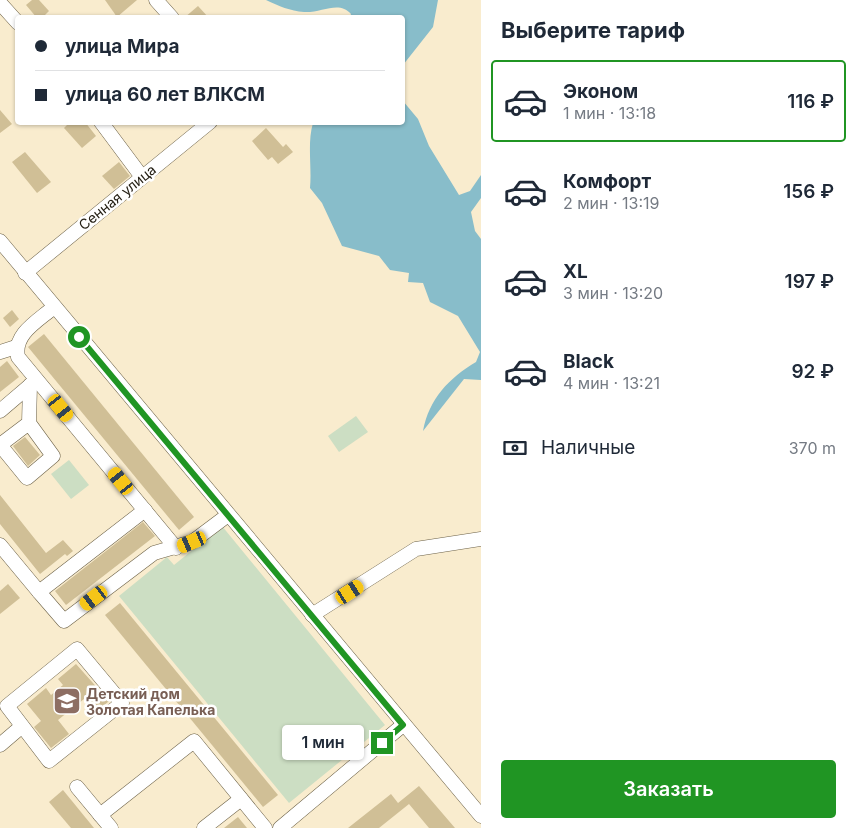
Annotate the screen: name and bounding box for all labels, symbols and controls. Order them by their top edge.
text: Выберите тариф [501,17,685,43]
text: улица Мира [65,35,180,58]
icon: car [503,79,548,124]
text: Эконом [563,80,638,103]
text: улица 60 лет ВЛКСМ [65,83,265,106]
text: 116 ₽ [787,90,834,113]
text: 1 мин · 13:18 [563,103,656,123]
street label: Сенная улица [75,161,159,233]
icon: car [503,169,548,214]
text: Комфорт [563,170,651,193]
text: 156 ₽ [783,180,834,203]
text: 2 мин · 13:19 [563,193,660,213]
icon: car [503,259,548,304]
text: XL [563,260,588,283]
text: 197 ₽ [785,270,834,293]
text: 3 мин · 13:20 [563,283,663,303]
route start [68,326,90,348]
icon: car [503,349,548,394]
text: Black [563,350,614,373]
text: 92 ₽ [791,360,834,383]
text: 4 мин · 13:21 [563,373,660,393]
car [45,392,76,424]
icon: cash [501,434,529,462]
text: Наличные [541,436,635,459]
text: 370 m [789,438,836,458]
car [105,465,136,497]
car [175,529,208,555]
car [333,578,366,606]
car [77,583,110,613]
place label: Детский дом Золотая Капелька [86,685,215,718]
school or university icon: Детский дом Золотая Капелька [52,686,82,716]
callout: 1 мин [282,726,364,760]
text: 1 мин [301,732,345,752]
route end [371,732,393,754]
button: Заказать [501,760,836,818]

